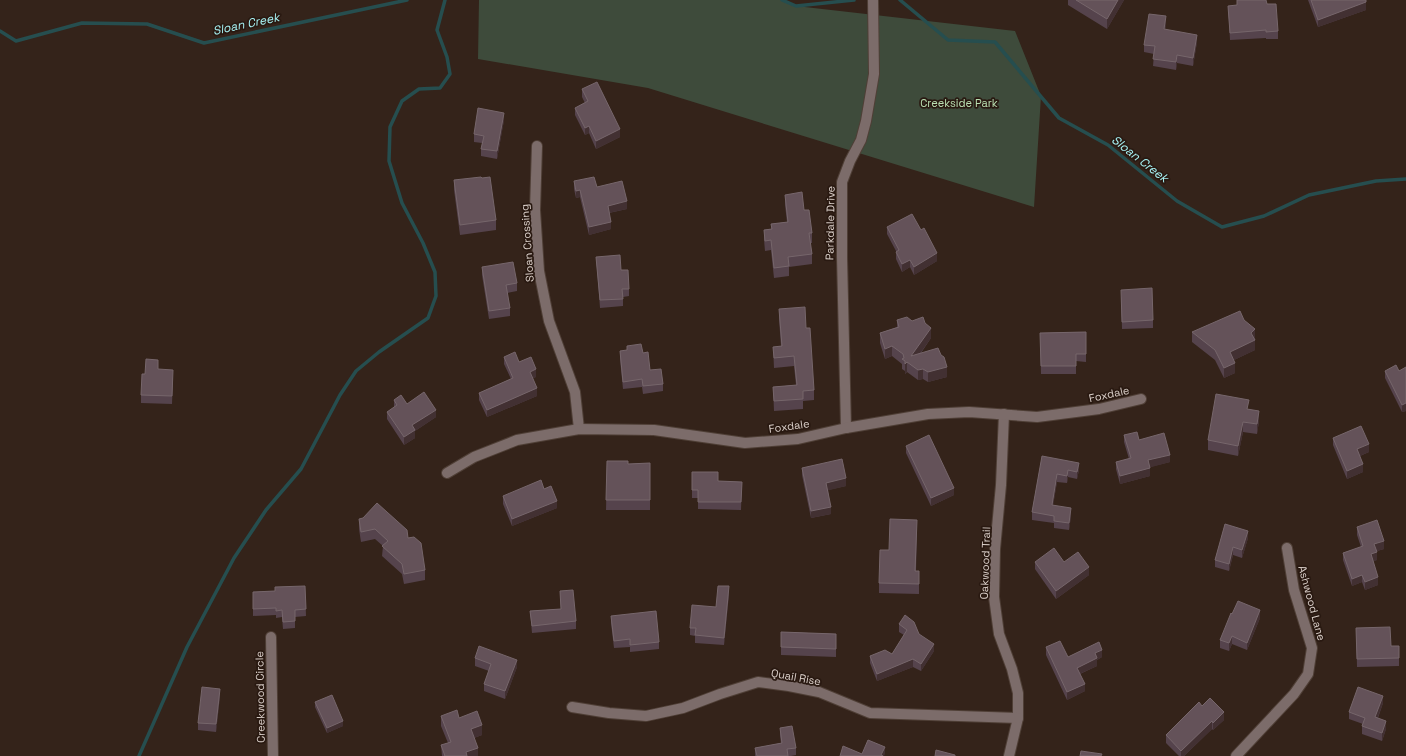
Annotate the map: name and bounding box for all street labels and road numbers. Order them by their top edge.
street label: Parkdale Drive [822,186,838,260]
street label: Sloan Crossing [517,204,537,282]
street label: Foxdale [1087,383,1131,405]
street label: Foxdale [768,416,810,436]
street label: Oakwood Trail [977,526,993,600]
street label: Ashwood Lane [1295,564,1329,642]
street label: Creekwood Circle [252,651,268,743]
street label: Quail Rise [770,666,822,688]

